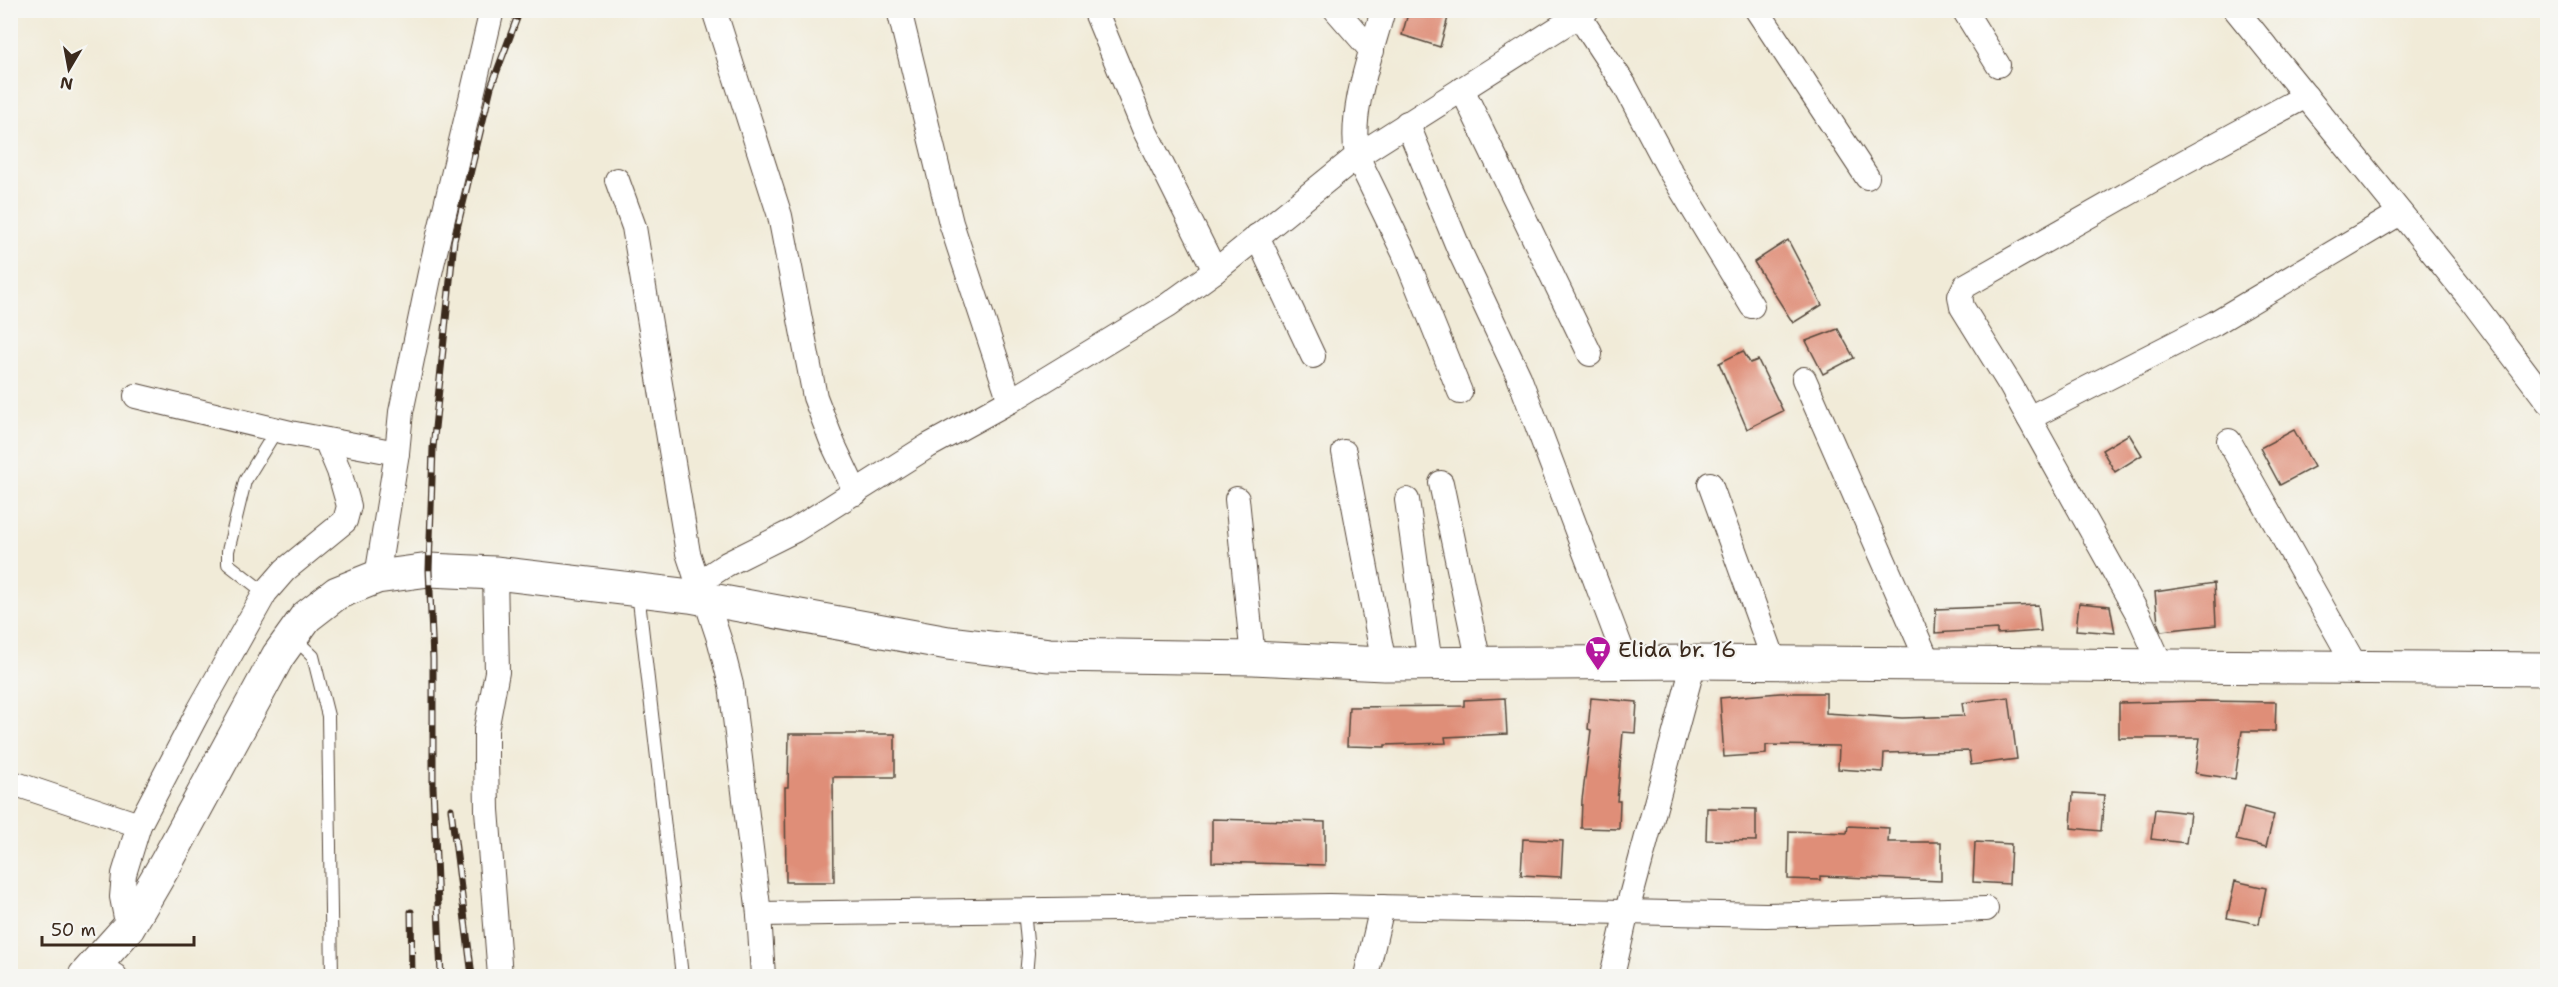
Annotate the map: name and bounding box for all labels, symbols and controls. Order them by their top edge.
north arrow [39,39,99,99]
text: N [58,72,75,95]
supermarket icon: Elida br. 16 [1583,634,1613,672]
place label: Elida br. 16 [1618,635,1736,664]
scale bar [42,909,194,947]
text: 50 m [51,918,96,942]

